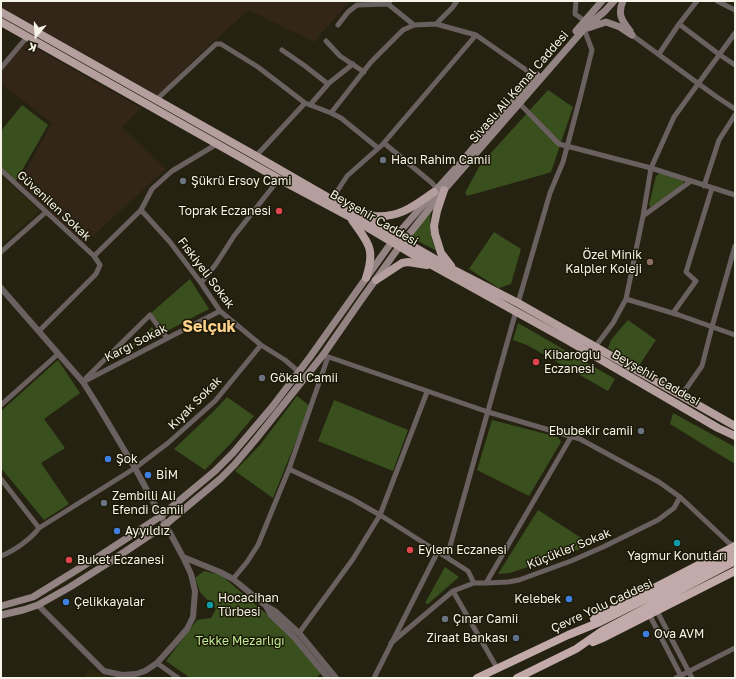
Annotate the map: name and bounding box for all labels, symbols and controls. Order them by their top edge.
north arrow [16,16,56,56]
street label: Sivaslı Ali Kemal Caddesi [466,28,572,146]
text: K [26,40,38,55]
place label: Hacı Rahim Camii [391,153,491,167]
marker: Hacı Rahim Camii [378,155,388,165]
street label: Güvenilen Sokak [14,168,94,244]
place label: Şükrü Ersoy Cami [191,174,291,188]
marker: Şükrü Ersoy Cami [178,176,188,186]
street label: Beyşehir Caddesi [327,187,421,249]
place label: Toprak Eczanesi [178,204,271,218]
marker: Toprak Eczanesi [274,206,284,216]
street label: Fıskiyeli Sokak [175,235,237,311]
place label: Özel Minik Kalpler Koleji [565,248,642,276]
marker: Özel Minik Kalpler Koleji [645,257,655,267]
district label: Selçuk [182,317,236,337]
street label: Kargı Sokak [102,321,170,365]
street label: Beyşehir Caddesi [609,347,703,409]
place label: Kibaroğlu Eczanesi [544,348,600,376]
marker: Kibaroğlu Eczanesi [531,357,541,367]
place label: Gökal Camii [270,371,338,385]
street label: Kıyak Sokak [165,373,225,433]
marker: Gökal Camii [257,373,267,383]
place label: Ebubekir camii [549,424,633,438]
marker: Ebubekir camii [636,426,646,436]
place label: Şok [116,452,138,466]
marker: Şok [103,454,113,464]
place label: BİM [156,468,178,482]
marker: BİM [143,470,153,480]
place label: Zembilli Ali Efendi Camii [112,489,184,517]
marker: Zembilli Ali Efendi Camii [99,498,109,508]
place label: Ayyıldız [125,524,170,538]
marker: Ayyıldız [112,526,122,536]
street label: Küçükler Sokak [525,526,613,572]
marker: Yağmur Konutları [672,538,682,548]
place label: Eylem Eczanesi [418,543,507,557]
marker: Eylem Eczanesi [405,545,415,555]
place label: Yağmur Konutları [627,549,727,563]
place label: Buket Eczanesi [77,553,164,567]
marker: Buket Eczanesi [64,555,74,565]
street label: Çevre Yolu Caddesi [549,576,655,636]
place label: Hocacihan Türbesi [218,591,279,619]
place label: Kelebek [514,592,561,606]
marker: Kelebek [564,594,574,604]
place label: Çelikkayalar [74,595,145,609]
marker: Çelikkayalar [61,597,71,607]
marker: Hocacihan Türbesi [205,600,215,610]
place label: Çınar Camii [453,612,518,626]
marker: Çınar Camii [440,614,450,624]
place label: Ova AVM [654,627,704,641]
marker: Ova AVM [641,629,651,639]
place label: Ziraat Bankası [427,631,508,645]
marker: Ziraat Bankası [511,633,521,643]
park label: Tekke Mezarlığı [195,634,285,648]

